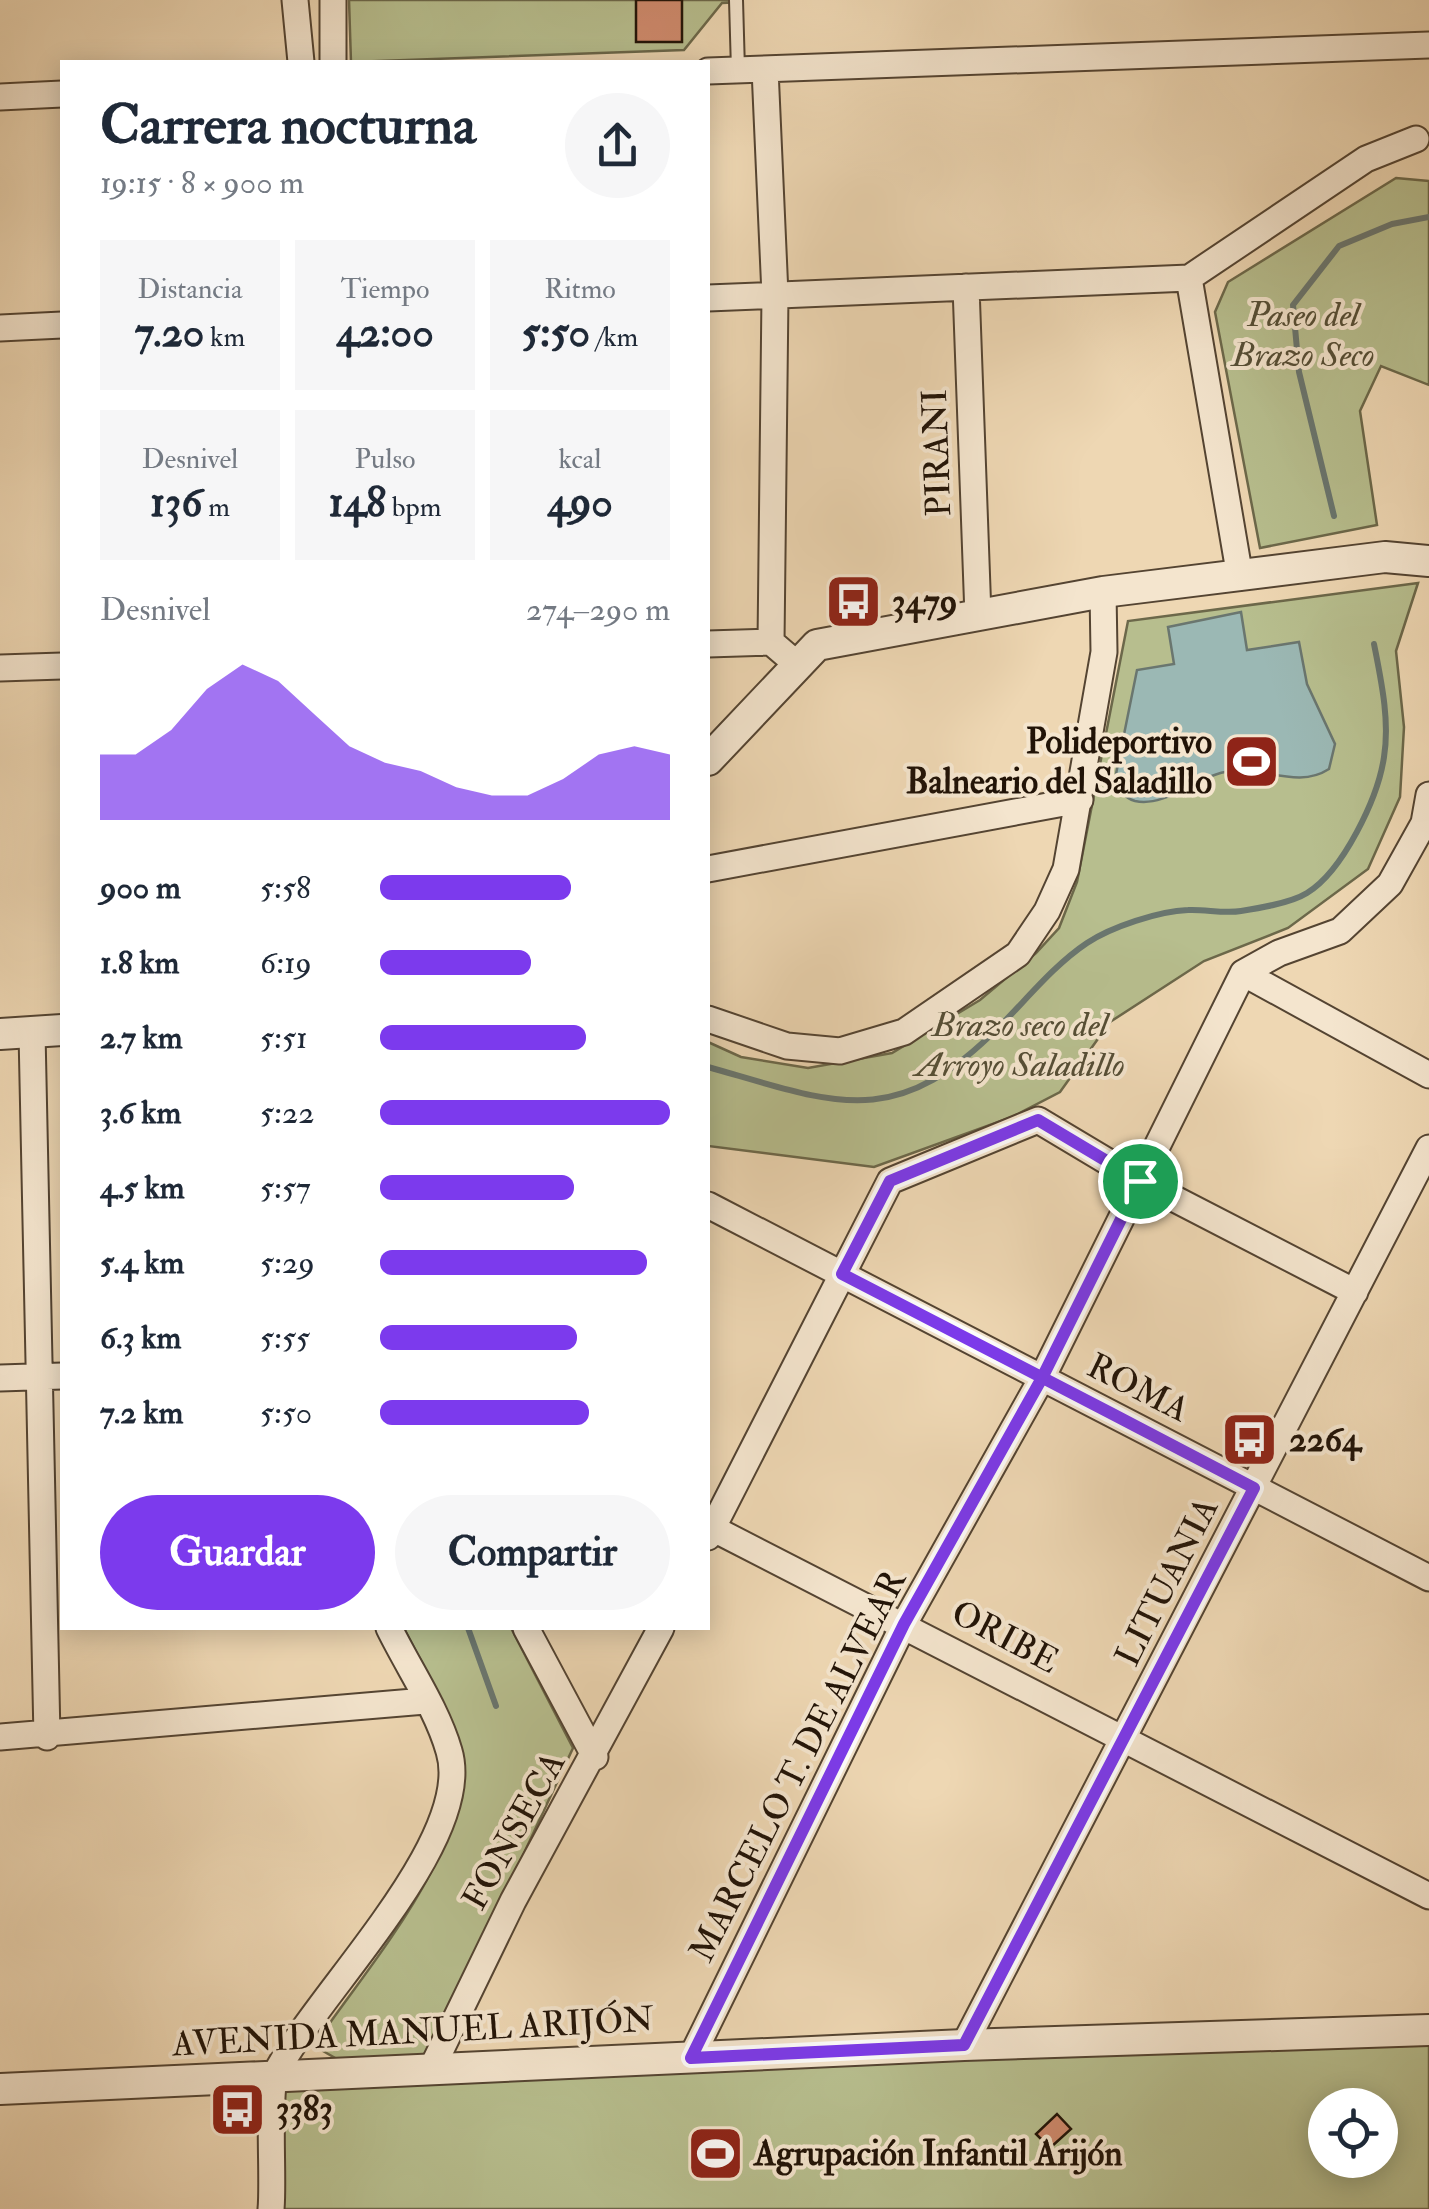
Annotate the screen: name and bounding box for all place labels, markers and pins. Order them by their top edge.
bus stop icon: 3479 [823,572,883,632]
place label: 3479 [892,580,957,624]
place label: Polideportivo Balneario del Saladillo [906,720,1212,804]
sports icon: Polideportivo Balneario del Saladillo [1221,732,1281,792]
pin [1098,1139,1183,1224]
bus stop icon: 2264 [1220,1410,1280,1470]
place label: 2264 [1289,1418,1363,1462]
bus stop icon: 3383 [207,2079,267,2139]
place label: 3383 [276,2087,333,2131]
sports icon: Agrupación Infantil Arijón [685,2124,745,2184]
place label: Agrupación Infantil Arijón [752,2132,1122,2176]

